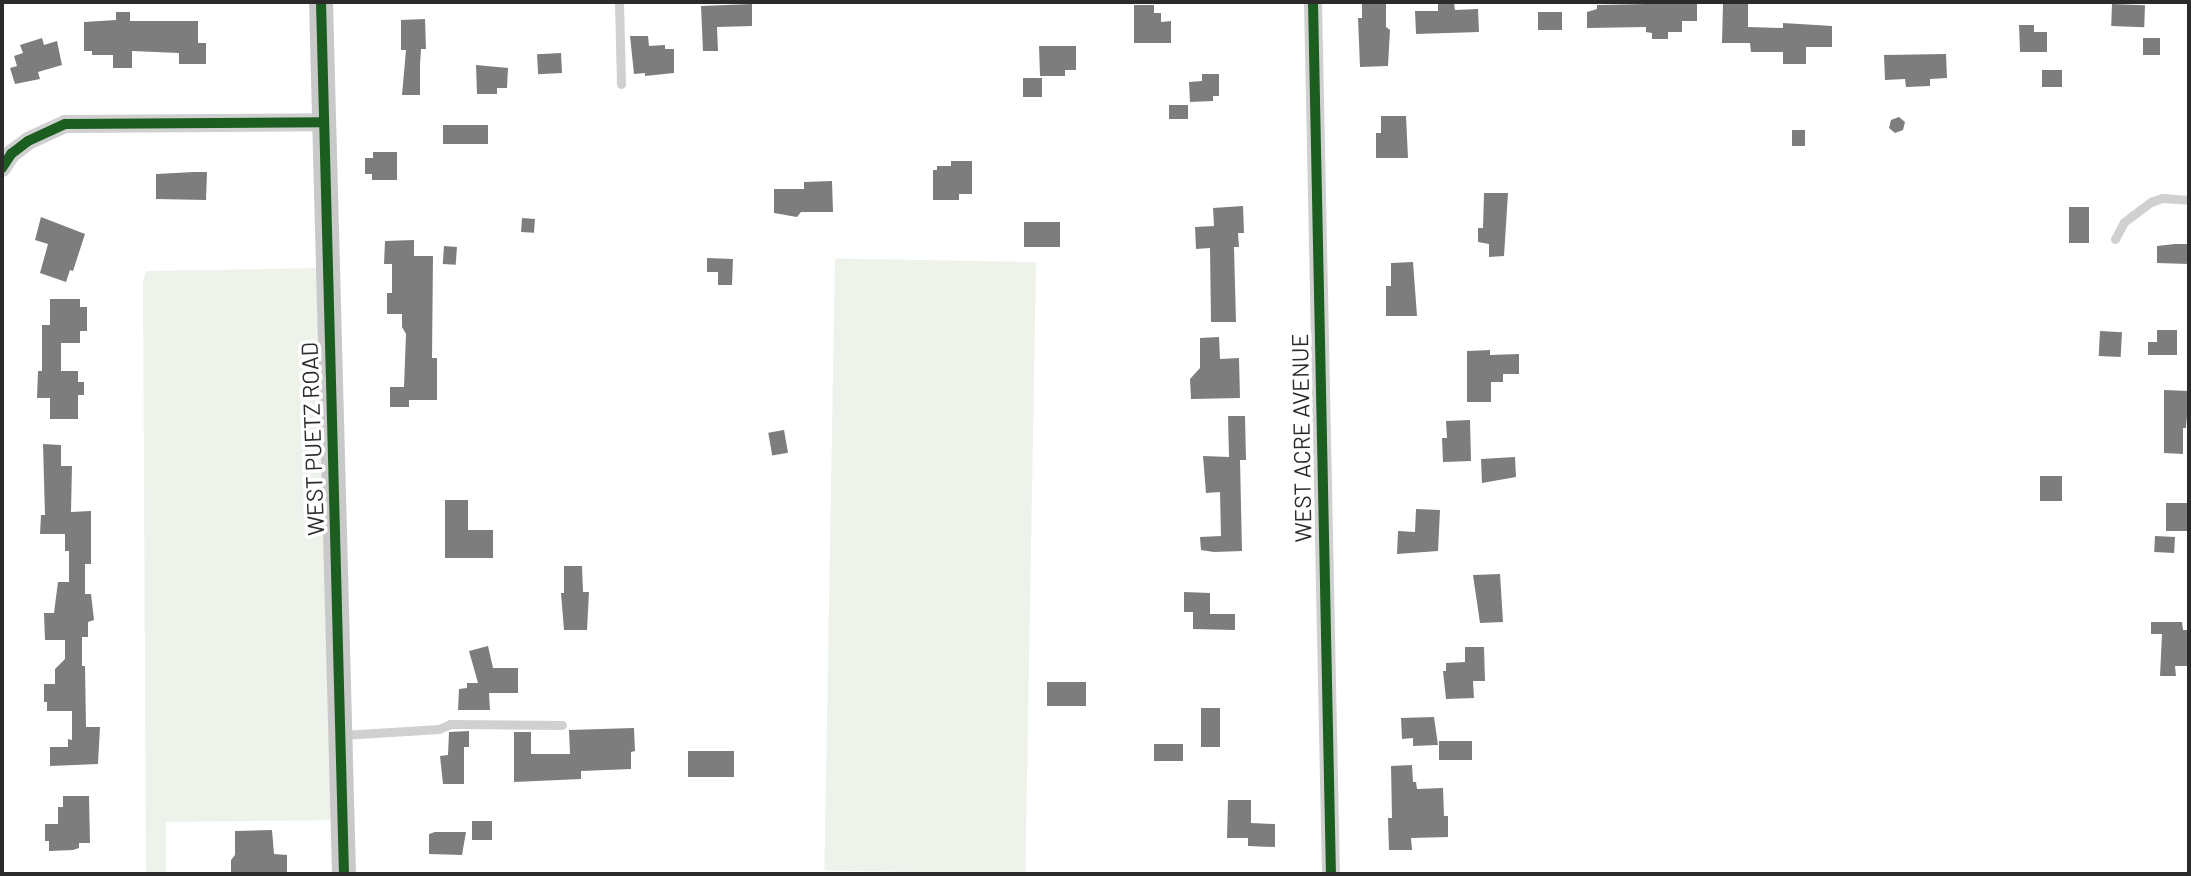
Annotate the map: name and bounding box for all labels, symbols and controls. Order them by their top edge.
street label: WEST ACRE AVENUE [1285,333,1317,543]
street label: WEST PUETZ ROAD [295,342,329,536]

